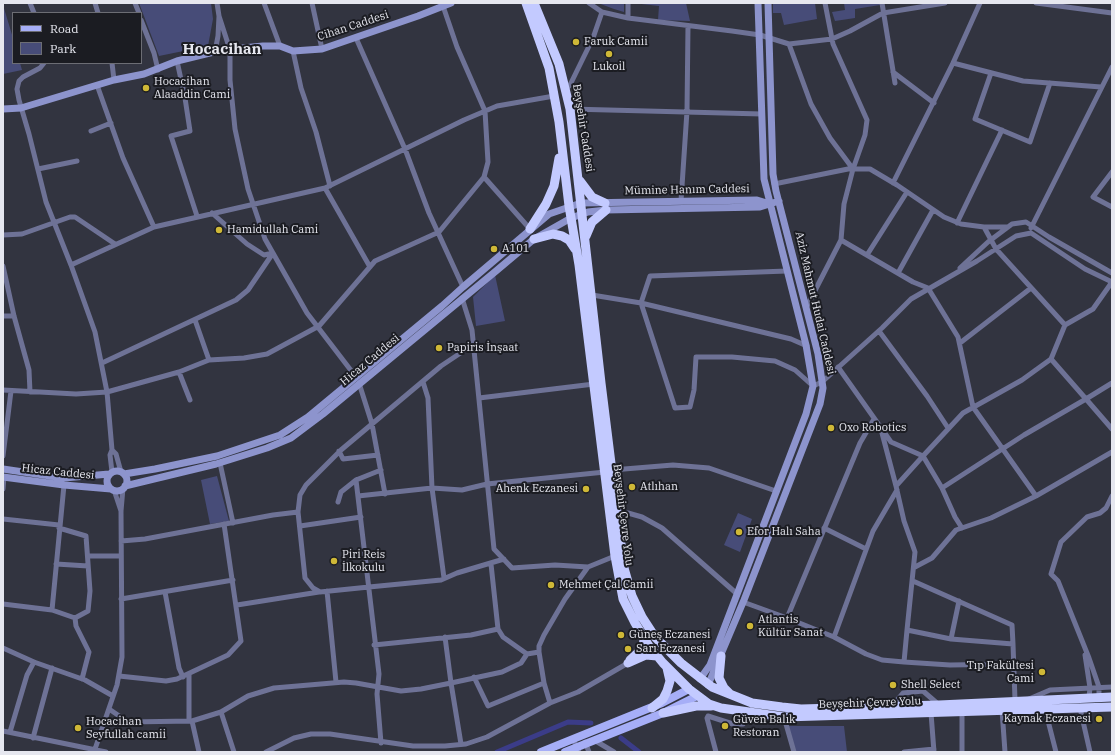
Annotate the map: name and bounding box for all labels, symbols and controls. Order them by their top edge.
street label: Cihan Caddesi [316,8,390,44]
legend [12,12,142,64]
text: Road [50,21,79,36]
place label: Faruk Camii [584,35,648,49]
marker: Faruk Camii [571,37,581,47]
text: Park [50,41,76,56]
district label: Hocacihan [183,41,261,59]
marker: Lukoil [604,49,614,59]
place label: Lukoil [593,60,625,74]
place label: Hocacihan Alaaddin Cami [154,75,230,101]
marker: Hocacihan Alaaddin Cami [141,83,151,93]
street label: Beyşehir Caddesi [570,83,596,173]
street label: Mümine Hanım Caddesi [624,182,750,198]
place label: Hamidullah Cami [227,223,318,237]
marker: Hamidullah Cami [214,225,224,235]
street label: Aziz Mahmut Hudai Caddesi [792,230,838,376]
place label: A101 [502,242,529,256]
marker: A101 [489,244,499,254]
street label: Hicaz Caddesi [338,331,402,389]
place label: Papiris İnşaat [447,341,518,355]
marker: Papiris İnşaat [434,343,444,353]
place label: Oxo Robotics [839,421,906,435]
marker: Oxo Robotics [826,423,836,433]
street label: Hicaz Caddesi [21,462,95,482]
street label: Beyşehir Çevre Yolu [610,463,636,567]
place label: Atlıhan [640,480,678,494]
place label: Ahenk Eczanesi [496,482,578,496]
marker: Atlıhan [627,482,637,492]
marker: Ahenk Eczanesi [581,484,591,494]
place label: Efor Halı Saha [747,525,821,539]
marker: Efor Halı Saha [734,527,744,537]
place label: Piri Reis İlkokulu [342,548,385,574]
marker: Piri Reis İlkokulu [329,556,339,566]
place label: Mehmet Çal Camii [559,578,654,592]
marker: Mehmet Çal Camii [546,580,556,590]
place label: Atlantis Kültür Sanat [758,613,823,639]
marker: Atlantis Kültür Sanat [745,621,755,631]
place label: Güneş Eczanesi [629,628,711,642]
marker: Güneş Eczanesi [616,630,626,640]
place label: Sarı Eczanesi [636,642,705,656]
marker: Sarı Eczanesi [623,644,633,654]
place label: Tıp Fakültesi Cami [967,659,1034,685]
marker: Tıp Fakültesi Cami [1037,667,1047,677]
place label: Shell Select [901,678,960,692]
marker: Shell Select [888,680,898,690]
street label: Beyşehir Çevre Yolu [818,695,922,711]
place label: Kaynak Eczanesi [1004,712,1091,726]
place label: Güven Balık Restoran [733,713,796,739]
marker: Kaynak Eczanesi [1094,714,1104,724]
place label: Hocacihan Seyfullah camii [86,715,166,741]
marker: Güven Balık Restoran [720,721,730,731]
marker: Hocacihan Seyfullah camii [73,723,83,733]

